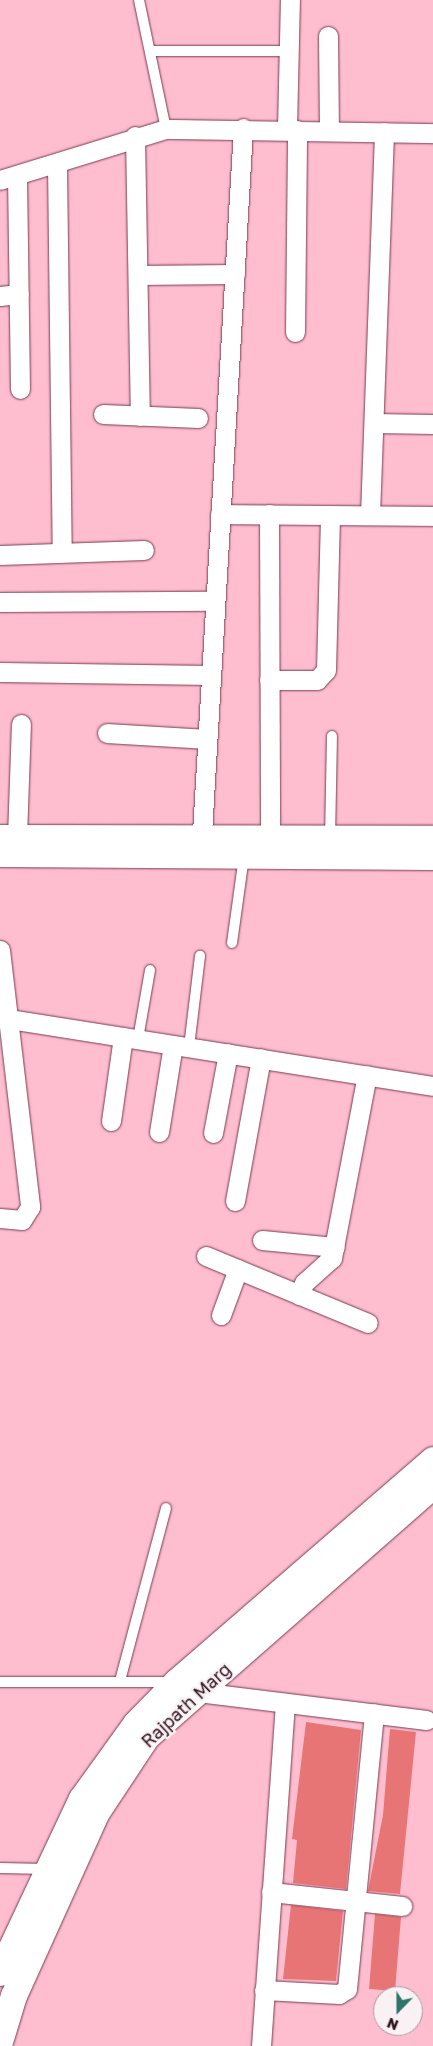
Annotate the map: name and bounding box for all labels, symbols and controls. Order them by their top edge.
street label: Rajpath Marg [137,1658,235,1752]
north arrow [373,1986,423,2036]
text: N [384,2015,401,2034]

